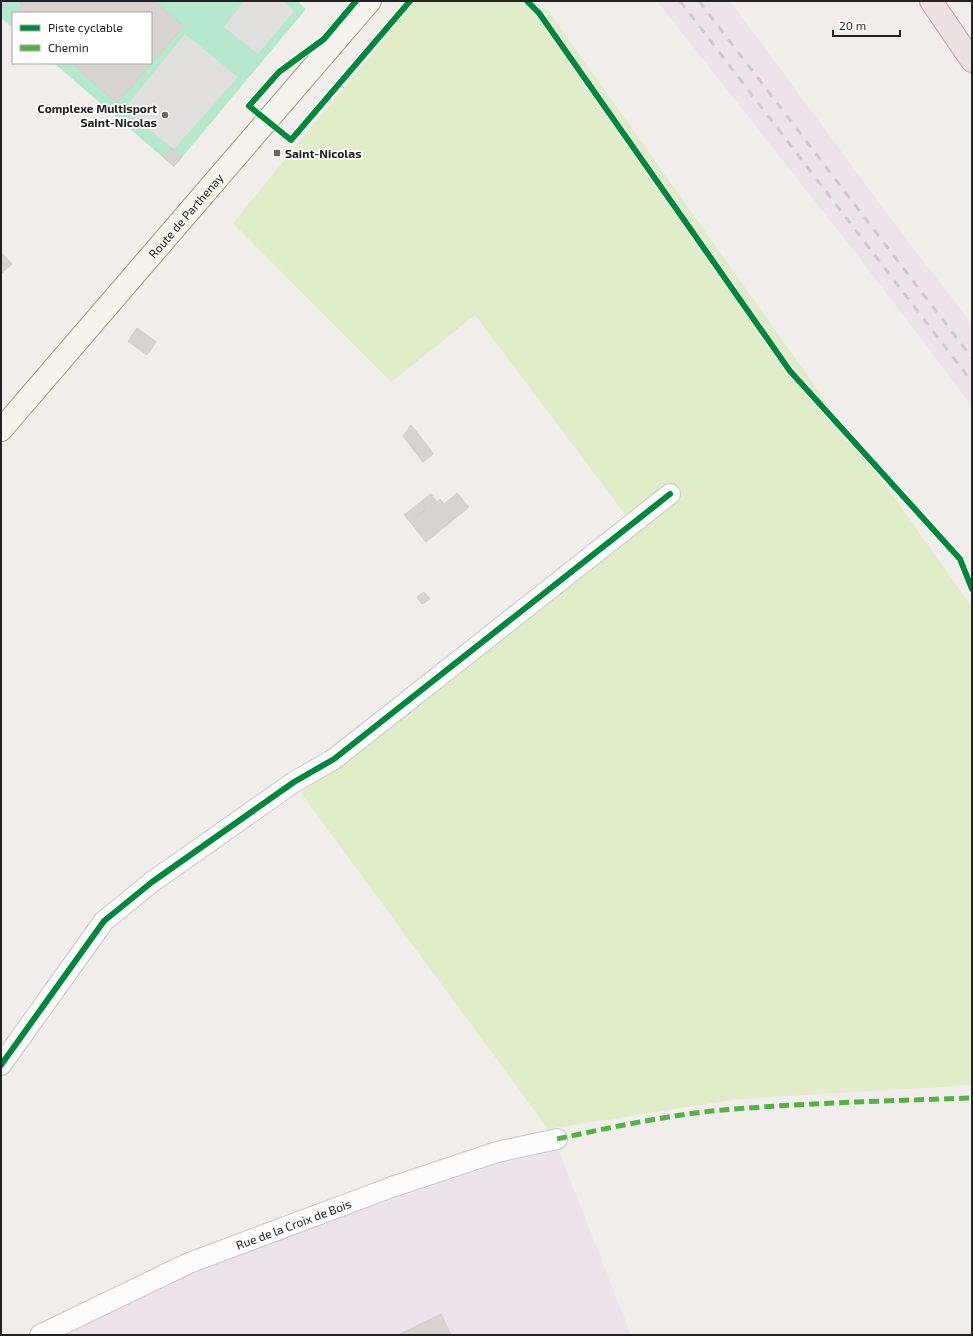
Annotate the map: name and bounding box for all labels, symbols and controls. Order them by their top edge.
legend [12,12,152,64]
scale bar [833,12,900,38]
text: 20 m [839,18,866,32]
text: Piste cyclable [48,20,123,34]
text: Chemin [48,40,89,54]
place label: Complexe Multisport Saint-Nicolas [38,101,157,129]
marker: Complexe Multisport Saint-Nicolas [160,110,170,120]
place label: Saint-Nicolas [285,146,362,160]
marker: Saint-Nicolas [272,148,282,158]
street label: Route de Parthenay [145,170,226,261]
street label: Rue de la Croix de Bois [234,1196,353,1252]

